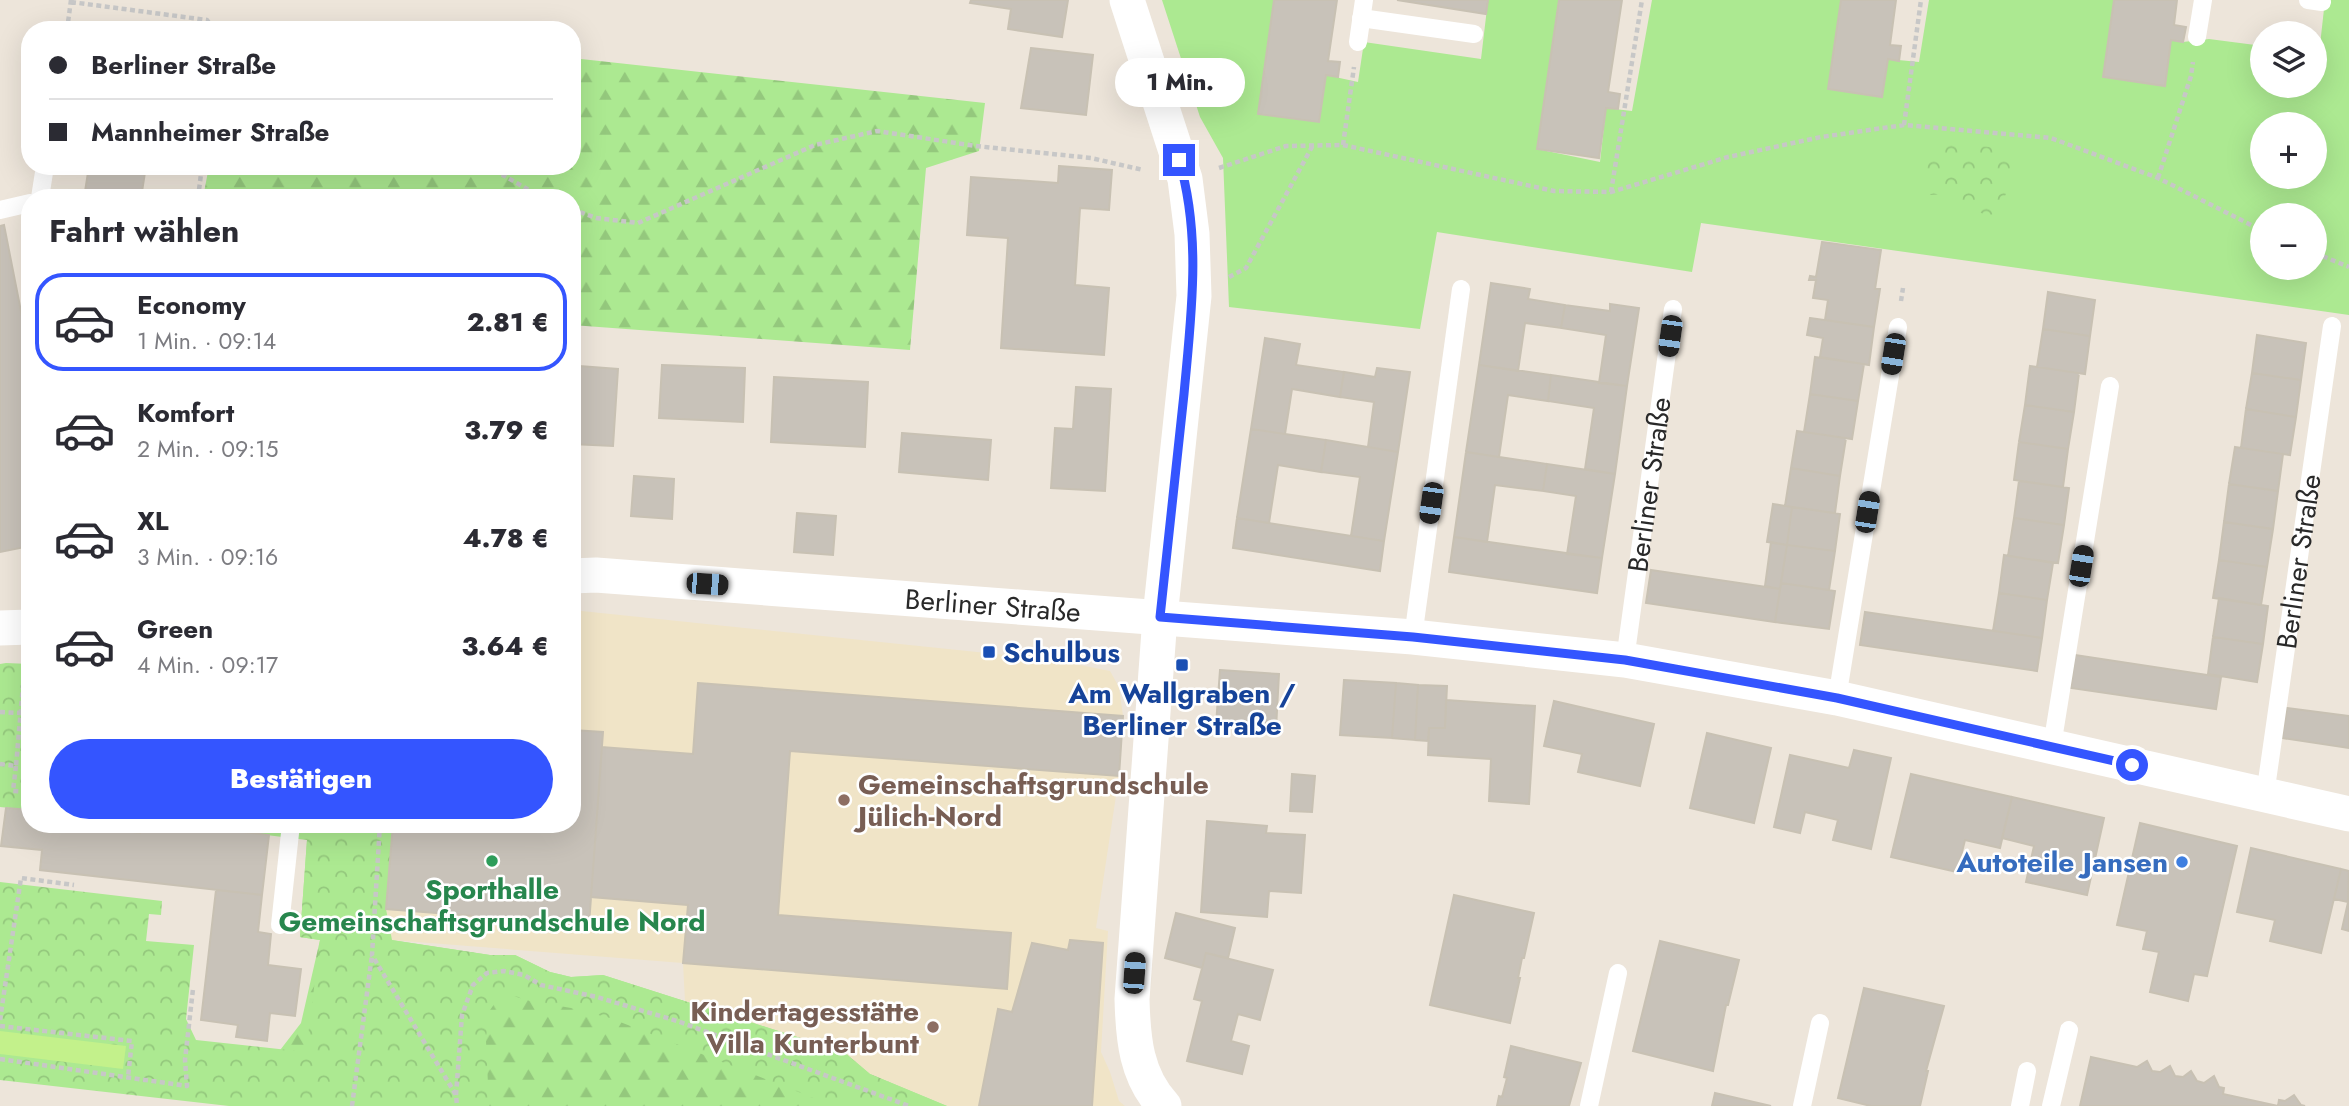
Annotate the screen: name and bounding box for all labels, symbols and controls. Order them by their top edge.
map controls [2250,21,2327,280]
button: layers [2250,21,2327,98]
text: Berliner Straße [91,46,276,84]
callout: 1 Min. [1114,58,1244,108]
text: 1 Min. [1146,65,1214,99]
button: + [2250,112,2327,189]
text: Mannheimer Straße [91,113,329,151]
route end [1163,144,1195,176]
button: − [2250,203,2327,280]
text: Fahrt wählen [49,208,239,254]
text: Economy [137,286,246,324]
icon: car [53,291,116,354]
text: 2.81 € [467,303,549,341]
car [1657,314,1684,358]
text: 1 Min. · 09:14 [137,324,276,358]
car [1880,332,1907,376]
text: Komfort [137,394,234,432]
street label: Berliner Straße [1617,395,1682,575]
icon: car [53,399,116,462]
text: 3.79 € [464,411,549,449]
text: 2 Min. · 09:15 [137,432,279,466]
street label: Berliner Straße [2266,471,2332,651]
car [1418,481,1445,525]
car [1854,490,1881,534]
text: XL [137,502,169,540]
icon: car [53,507,116,570]
text: 4.78 € [463,519,549,557]
text: 3 Min. · 09:16 [137,540,278,574]
car [2068,544,2095,588]
car [686,572,729,596]
street label: Berliner Straße [904,579,1082,633]
text: Green [137,610,213,648]
icon: car [53,615,116,678]
text: 3.64 € [462,627,549,665]
place label: Schulbus [1003,632,1120,673]
marker: Schulbus [981,644,997,660]
text: 4 Min. · 09:17 [137,648,278,682]
marker: Am Wallgraben / Berliner Straße [1174,657,1190,673]
place label: Am Wallgraben / Berliner Straße [1067,673,1296,746]
button: Bestätigen [49,739,553,819]
route start [2116,749,2148,781]
place label: Gemeinschaftsgrundschule Jülich-Nord [853,764,1209,837]
marker: Gemeinschaftsgrundschule Jülich-Nord [836,792,852,808]
place label: Autoteile Jansen [1955,842,2168,883]
marker: Sporthalle Gemeinschaftsgrundschule Nord [484,853,500,869]
marker: Autoteile Jansen [2174,854,2190,870]
place label: Sporthalle Gemeinschaftsgrundschule Nord [279,869,705,942]
car [1123,951,1146,995]
place label: Kindertagesstätte Villa Kunterbunt [690,991,919,1064]
marker: Kindertagesstätte Villa Kunterbunt [925,1019,941,1035]

